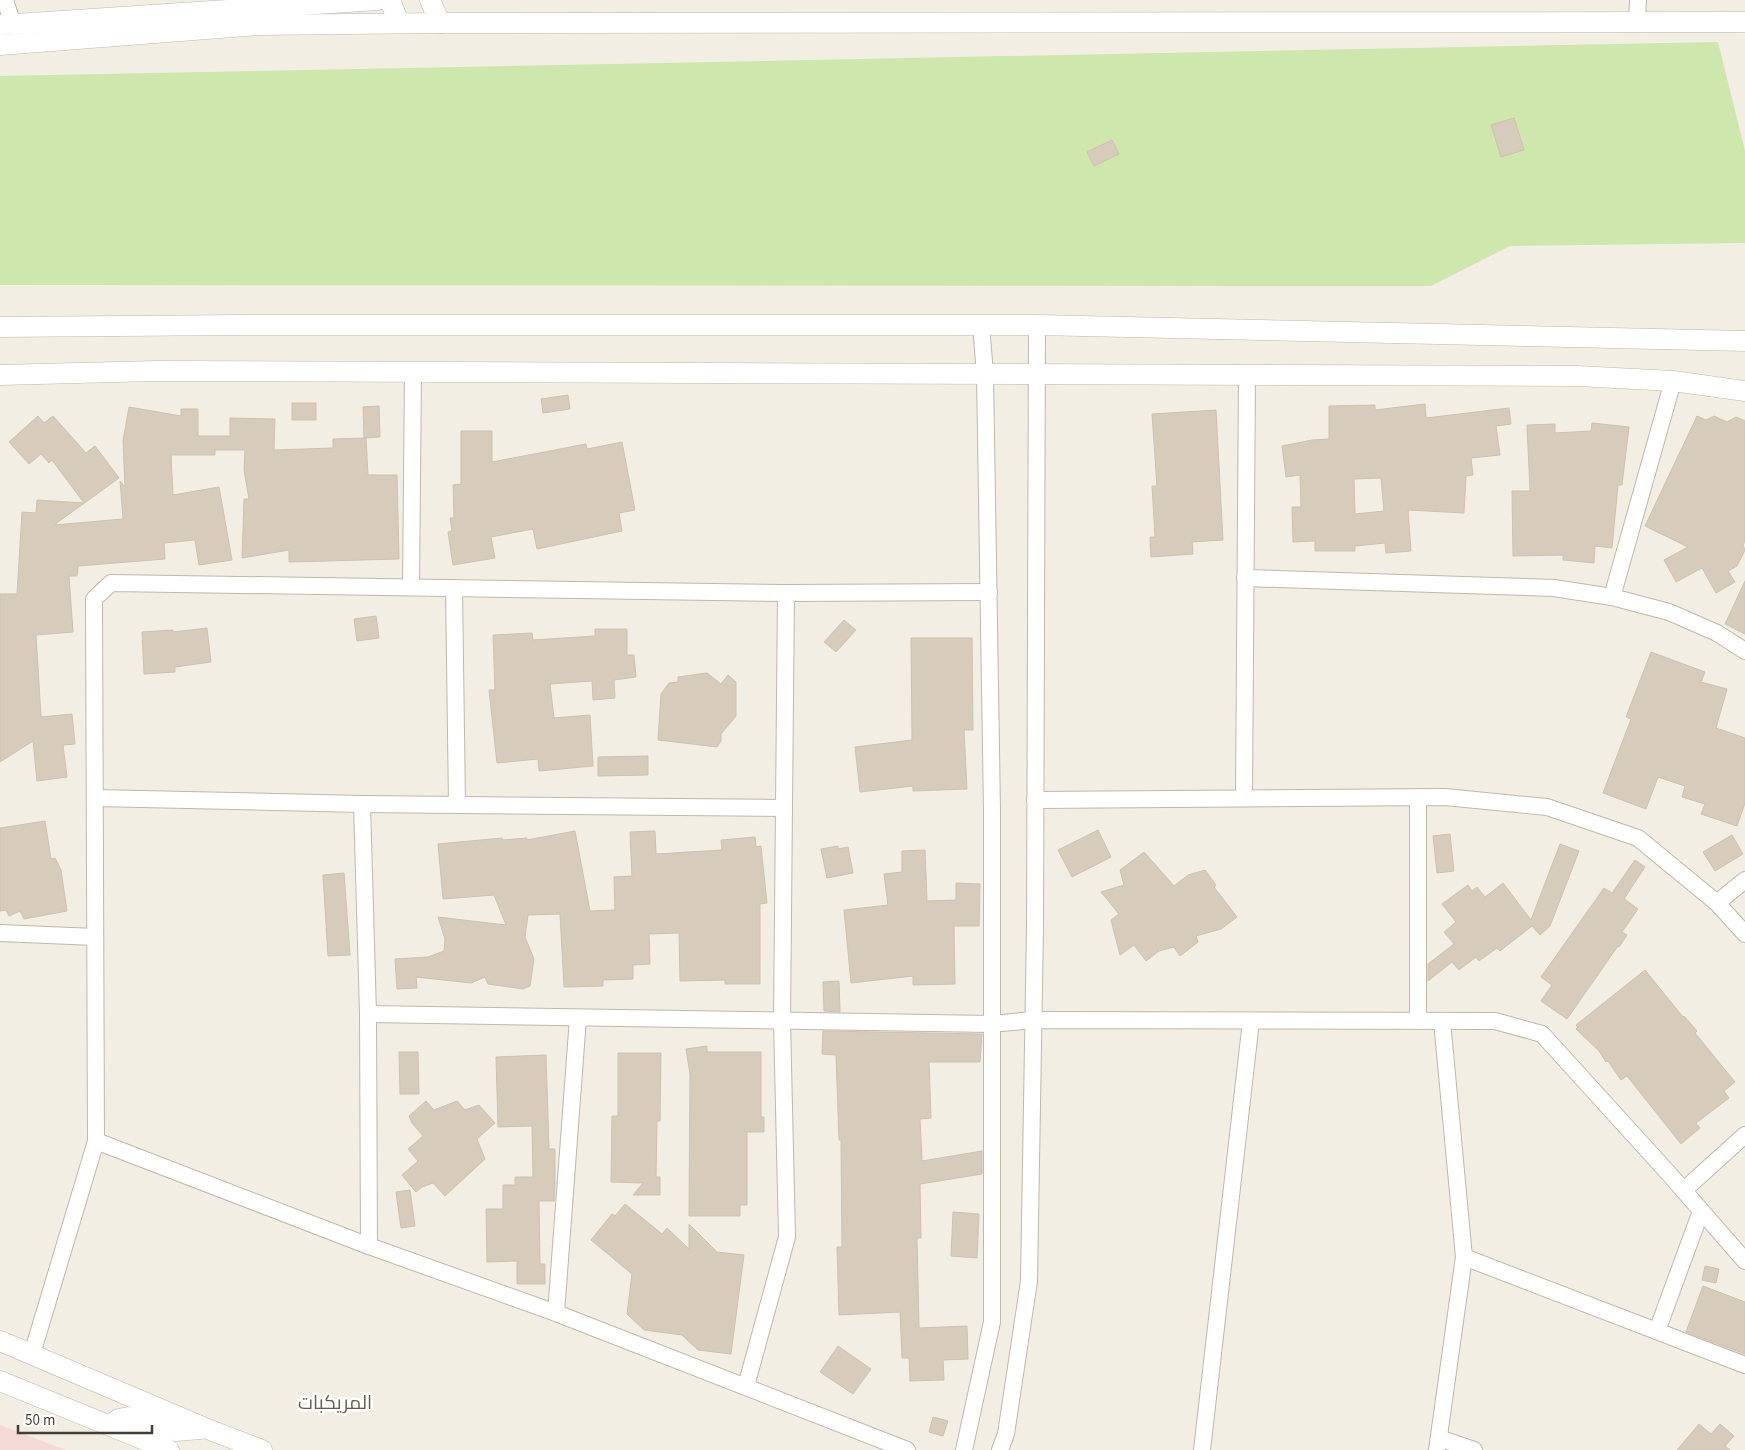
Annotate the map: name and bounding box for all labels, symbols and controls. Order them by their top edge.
district label: المريكبات [298,1390,372,1417]
scale bar [18,1402,151,1434]
text: 50 m [25,1410,55,1431]

